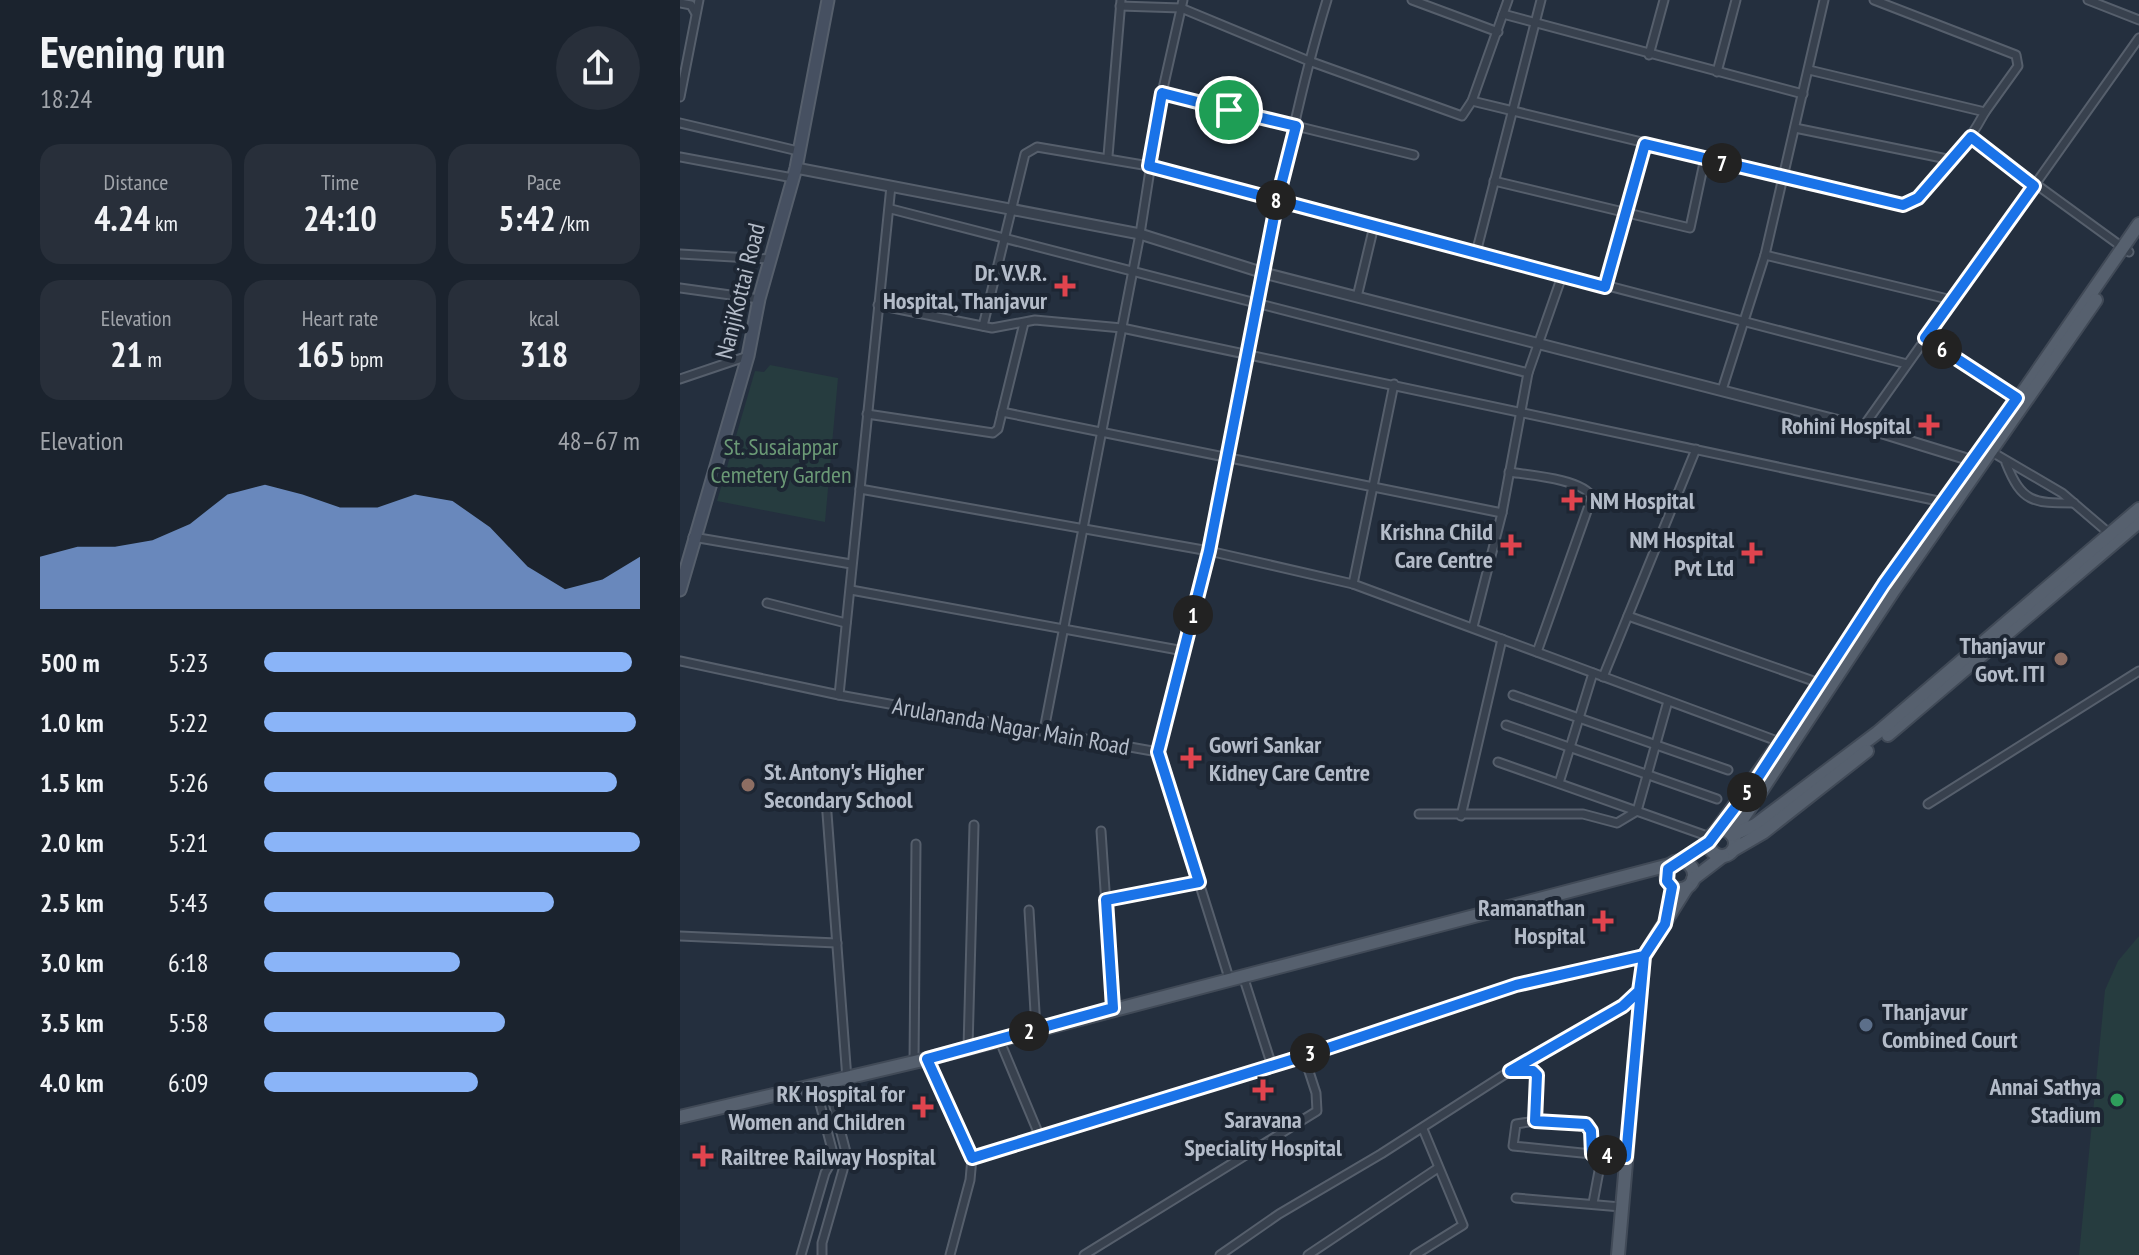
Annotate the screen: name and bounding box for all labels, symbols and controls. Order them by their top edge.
text: Evening run [40,23,225,80]
button: share [556,26,640,110]
pin [1195,76,1263,144]
text: 18:24 [40,82,92,115]
icon: arrive [1207,88,1251,132]
pin: 7 [1702,143,1742,183]
text: 7 [1717,149,1727,177]
text: Distance [104,168,168,196]
text: Time [321,168,359,196]
text: Pace [527,168,561,196]
pin: 8 [1256,180,1296,220]
text: 8 [1271,186,1281,214]
text: 4.24 [94,196,150,240]
text: 24:10 [303,196,377,240]
text: 5:42 [498,196,556,240]
text: km [150,209,178,237]
text: /km [556,209,590,237]
street label: NanjiKottai Road [708,220,772,362]
place label: Dr. V.V.R. Hospital, Thanjavur [883,257,1048,316]
marker: Dr. V.V.R. Hospital, Thanjavur [1054,275,1076,297]
text: Elevation [101,304,171,332]
text: Heart rate [302,304,378,332]
text: kcal [529,304,559,332]
pin: 6 [1922,329,1962,369]
text: 21 [110,332,143,376]
text: 165 [297,332,345,376]
text: 318 [520,332,568,376]
text: 6 [1937,335,1947,363]
text: m [143,345,162,373]
text: bpm [345,345,383,373]
place label: Rohini Hospital [1781,410,1911,441]
marker: Rohini Hospital [1918,414,1940,436]
text: Elevation [40,424,123,457]
text: 48–67 m [558,424,640,457]
park label: St. Susaiappar Cemetery Garden [711,431,851,490]
place label: NM Hospital [1590,485,1695,516]
marker: NM Hospital [1561,489,1583,511]
place label: Krishna Child Care Centre [1380,516,1493,575]
place label: NM Hospital Pvt Ltd [1629,524,1734,583]
marker: Krishna Child Care Centre [1500,534,1522,556]
marker: NM Hospital Pvt Ltd [1741,542,1763,564]
pin: 1 [1173,595,1213,635]
text: 1 [1188,601,1198,629]
place label: Thanjavur Govt. ITI [1960,630,2046,689]
text: 500 m [40,646,100,679]
text: 5:23 [168,646,208,679]
marker: Thanjavur Govt. ITI [2052,650,2070,668]
street label: Arulananda Nagar Main Road [890,690,1132,762]
text: 1.0 km [40,706,104,739]
text: 5:22 [168,706,208,739]
place label: Gowri Sankar Kidney Care Centre [1209,729,1370,788]
marker: Gowri Sankar Kidney Care Centre [1180,747,1202,769]
place label: St. Antony's Higher Secondary School [764,756,925,815]
text: 1.5 km [40,766,104,799]
text: 5:26 [168,766,208,799]
pin: 5 [1727,772,1767,812]
marker: St. Antony's Higher Secondary School [739,776,757,794]
text: 5 [1742,778,1752,806]
text: 2.0 km [40,826,104,859]
text: 5:21 [168,826,208,859]
text: 2.5 km [40,886,104,919]
text: 5:43 [168,886,208,919]
place label: Ramanathan Hospital [1478,892,1585,951]
marker: Ramanathan Hospital [1592,910,1614,932]
text: 3.0 km [40,946,104,979]
text: 6:18 [168,946,208,979]
place label: Thanjavur Combined Court [1882,996,2018,1055]
text: 3.5 km [40,1006,104,1039]
text: 5:58 [168,1006,208,1039]
pin: 2 [1009,1011,1049,1051]
marker: Thanjavur Combined Court [1857,1016,1875,1034]
text: 2 [1024,1017,1034,1045]
pin: 3 [1290,1033,1330,1073]
text: 3 [1305,1039,1315,1067]
text: 4.0 km [40,1066,104,1099]
text: 6:09 [168,1066,208,1099]
place label: Annai Sathya Stadium [1988,1071,2101,1130]
place label: RK Hospital for Women and Children [728,1078,906,1137]
marker: Saravana Speciality Hospital [1252,1079,1274,1101]
marker: Annai Sathya Stadium [2108,1091,2126,1109]
marker: RK Hospital for Women and Children [912,1096,934,1118]
place label: Saravana Speciality Hospital [1184,1104,1342,1163]
pin: 4 [1587,1135,1627,1175]
place label: Railtree Railway Hospital [721,1141,936,1172]
text: 4 [1602,1141,1612,1169]
marker: Railtree Railway Hospital [692,1145,714,1167]

